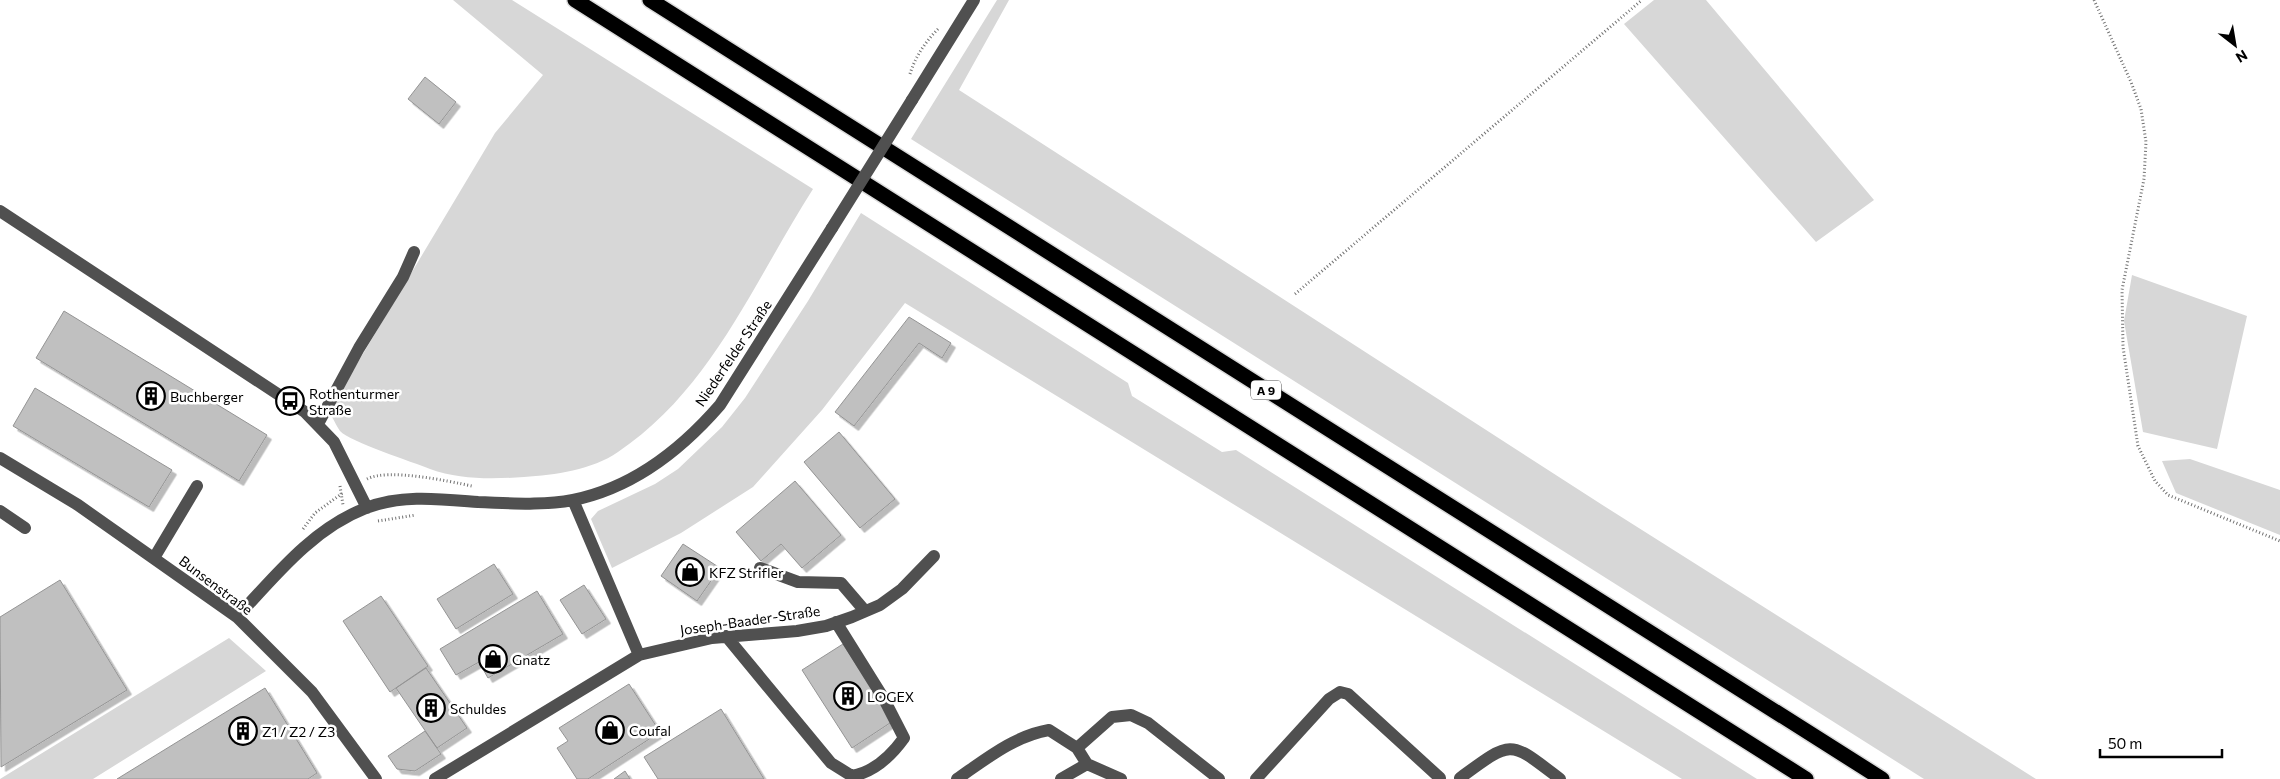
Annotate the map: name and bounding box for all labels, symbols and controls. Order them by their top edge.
north arrow [2210,20,2260,70]
text: N [2233,47,2251,67]
street label: Niederfelder Straße [691,296,775,410]
road number: A 9 [1251,380,1281,400]
building icon: Buchberger [136,381,166,411]
place label: Rothenturmer Straße [309,385,400,418]
bus stop icon: Rothenturmer Straße [275,386,305,416]
place label: Buchberger [170,388,244,405]
street label: Bunsenstraße [176,552,256,618]
shop icon: KFZ Strifler [675,557,705,587]
place label: KFZ Strifler [709,564,784,581]
street label: Joseph-Baader-Straße [679,602,821,638]
shop icon: Gnatz [478,644,508,674]
place label: Gnatz [512,651,550,668]
building icon: LOGEX [833,681,863,711]
place label: LOGEX [867,688,914,705]
building icon: Schuldes [416,693,446,723]
place label: Schuldes [450,700,506,717]
shop icon: Coufal [595,715,625,745]
building icon: Z1 / Z2 / Z3 [228,716,258,746]
place label: Coufal [629,722,671,739]
place label: Z1 / Z2 / Z3 [262,723,335,740]
scale bar [2100,726,2222,758]
text: 50 m [2108,734,2142,752]

